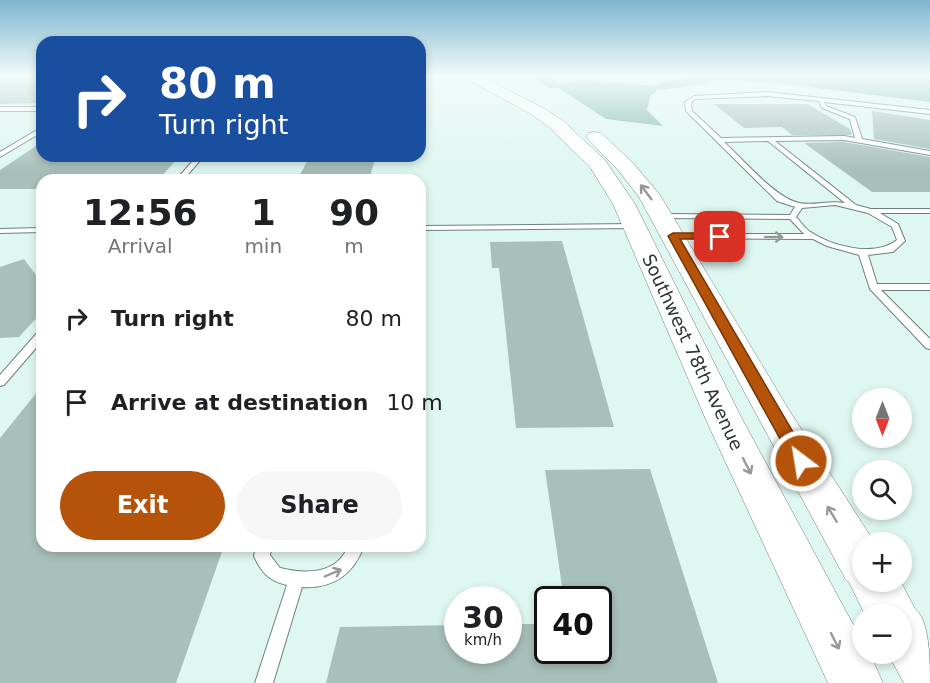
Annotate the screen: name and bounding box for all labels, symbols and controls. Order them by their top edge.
text: 80 m [159,59,276,108]
icon: right [60,60,138,138]
text: Turn right [159,109,288,140]
one-way arrow [640,185,653,201]
text: 12:56 [83,192,197,233]
text: 1 [251,192,276,233]
text: 90 [329,192,379,233]
pin [694,211,745,262]
icon: arrive [703,220,736,253]
one-way arrow [763,231,783,243]
text: Arrival [108,234,173,258]
text: min [244,234,282,258]
text: m [344,234,364,258]
street label: Southwest 78th Avenue [638,250,748,454]
icon: right [60,302,93,335]
text: Turn right [111,306,234,331]
text: 80 m [346,306,402,331]
icon: arrive [60,386,93,419]
north arrow [852,388,912,448]
map controls [852,388,912,664]
text: Arrive at destination [111,390,368,415]
text: 10 m [386,390,443,415]
position arrow [769,429,833,493]
one-way arrow [742,457,754,475]
button: search [852,460,912,520]
button: Exit [60,471,225,540]
button: Share [237,471,402,540]
one-way arrow [826,506,838,523]
button: + [852,532,912,592]
one-way arrow [323,567,341,578]
speed limit sign: 40 [534,586,612,664]
text: 30 [462,600,504,635]
button: − [852,604,912,664]
text: km/h [464,631,502,649]
one-way arrow [830,631,841,649]

